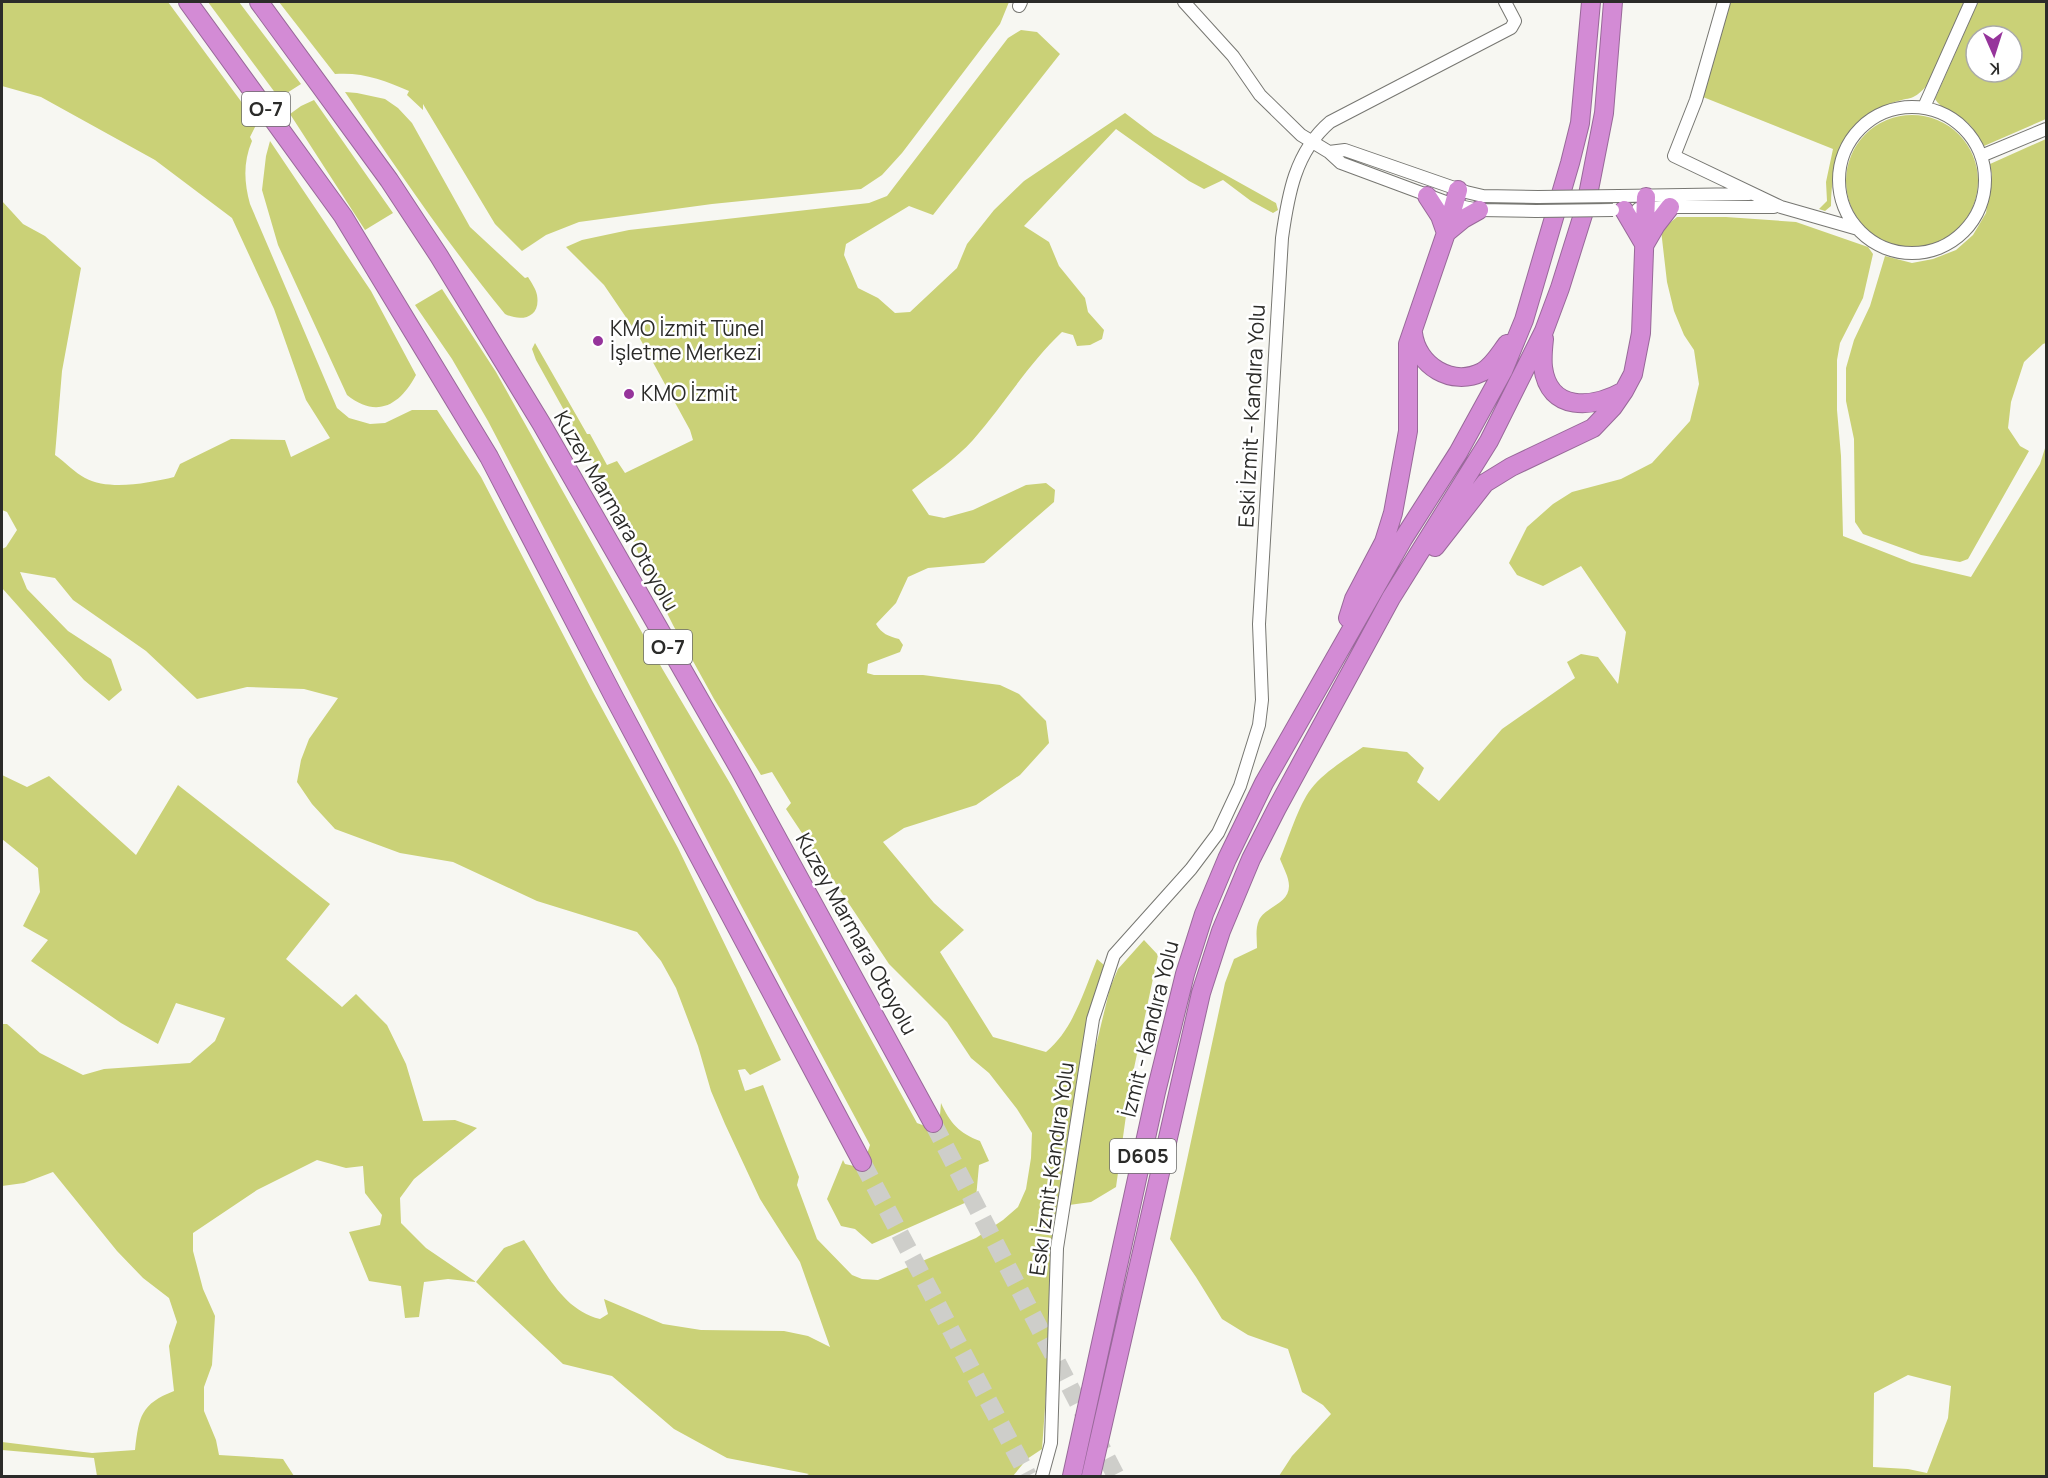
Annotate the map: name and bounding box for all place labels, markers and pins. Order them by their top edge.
place label: KMO İzmit Tünel İşletme Merkezi [610,314,764,366]
marker: KMO İzmit Tünel İşletme Merkezi [591,334,605,348]
place label: KMO İzmit [641,379,738,407]
marker: KMO İzmit [622,387,636,401]

